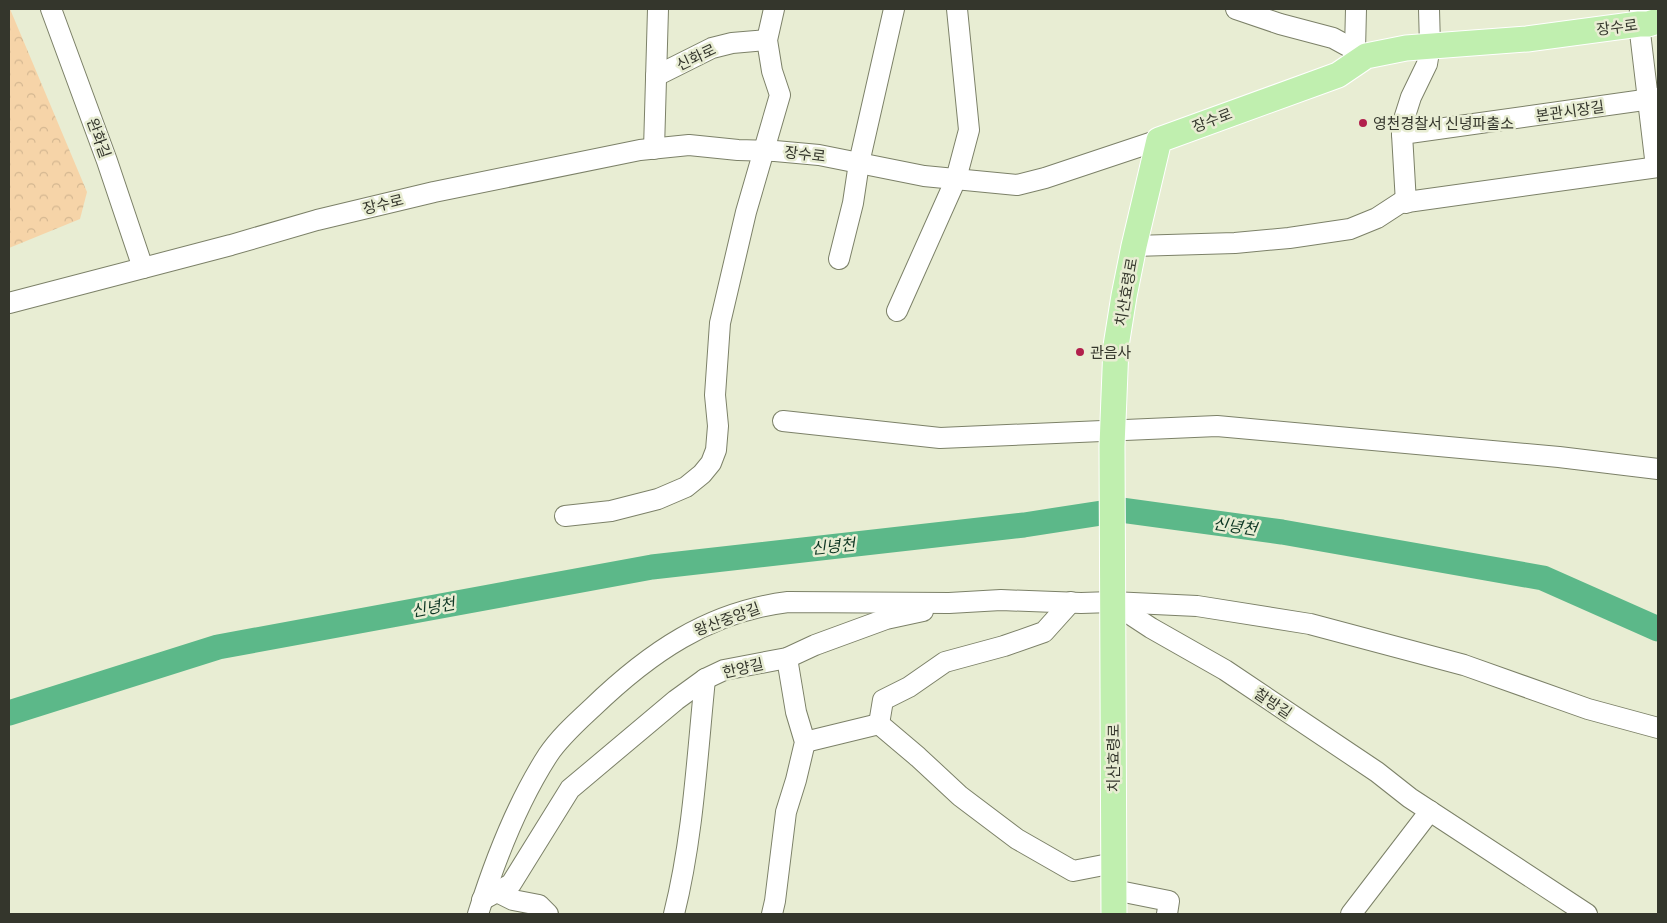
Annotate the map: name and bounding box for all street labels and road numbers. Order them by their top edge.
street label: 장수로 [1595,14,1639,40]
street label: 신화로 [673,39,719,75]
street label: 본관시장길 [1534,96,1606,126]
street label: 장수로 [1189,103,1235,137]
street label: 완화길 [82,115,116,161]
street label: 장수로 [783,141,827,167]
street label: 장수로 [360,189,406,219]
street label: 치산효령로 [1110,256,1142,328]
street label: 왕산중앙길 [691,597,763,641]
street label: 한양길 [720,653,766,683]
street label: 찰방길 [1250,683,1296,723]
street label: 치산효령로 [1103,723,1124,793]

